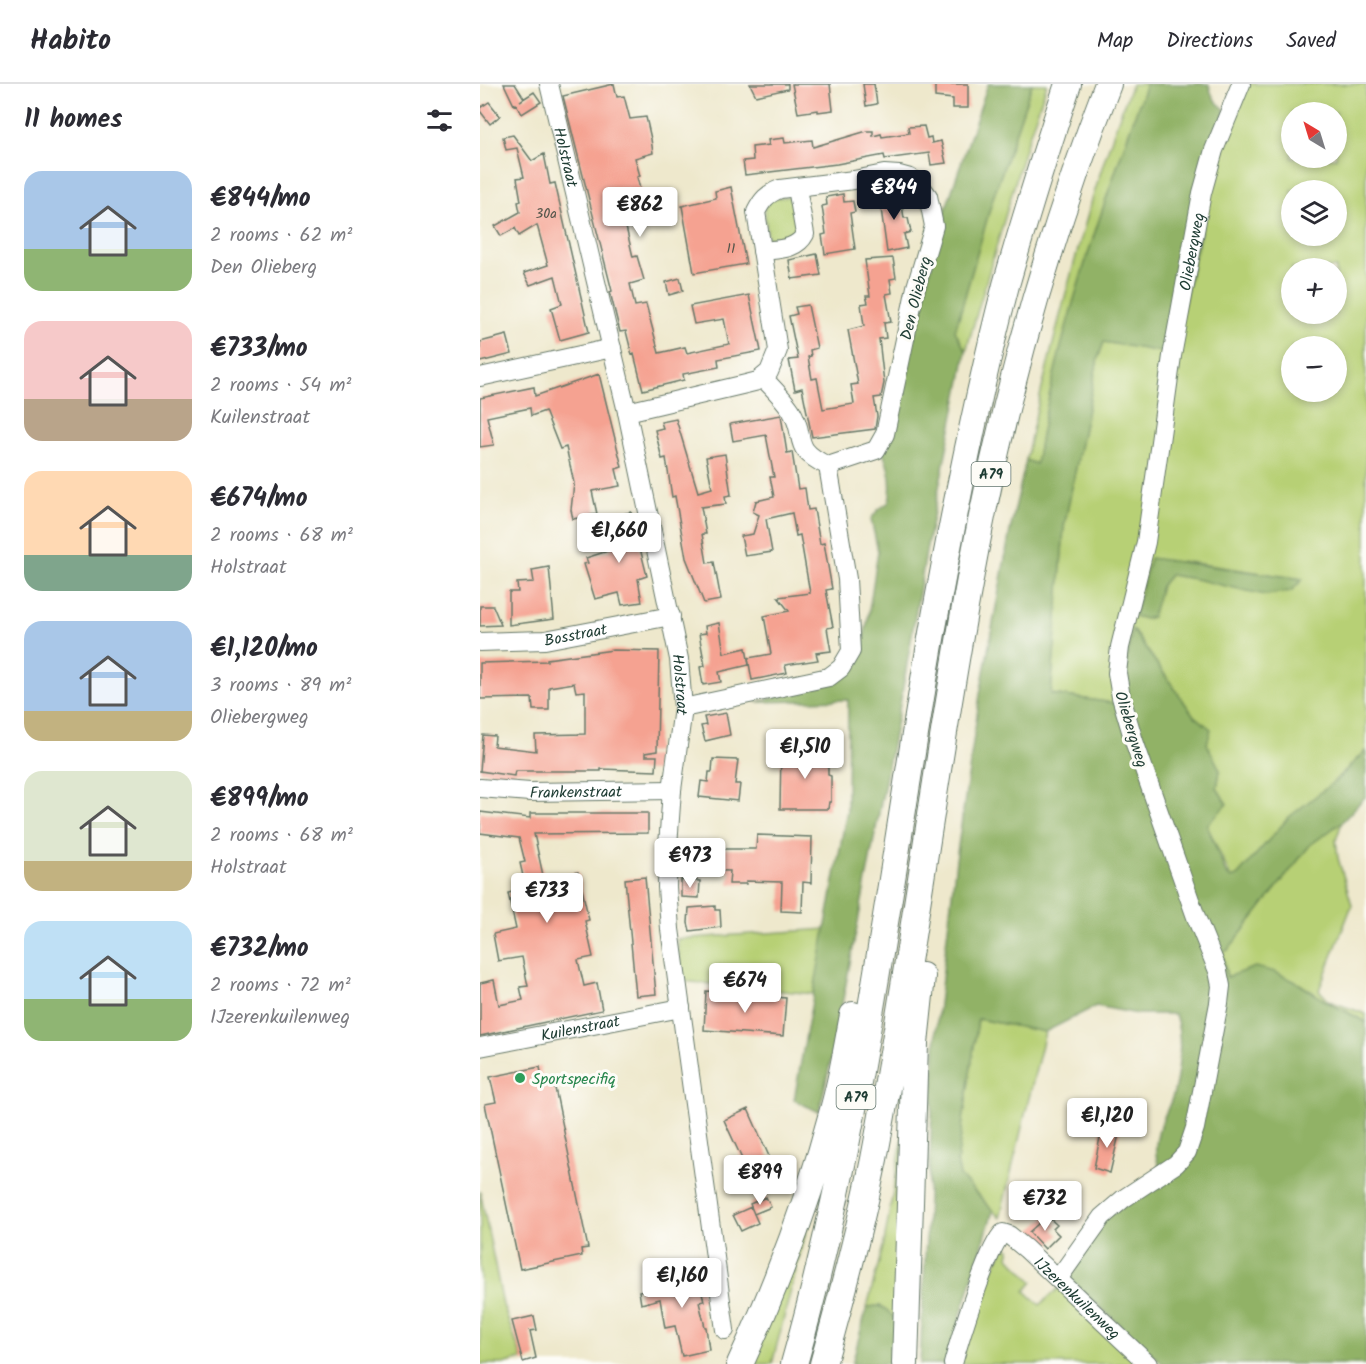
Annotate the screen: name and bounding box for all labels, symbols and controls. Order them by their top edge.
text: Habito [30,19,111,64]
text: Map [1097,25,1133,58]
text: Directions [1166,25,1253,58]
text: Saved [1286,25,1336,58]
text: 11 homes [24,99,122,141]
north arrow [1281,102,1347,168]
map controls [1281,102,1347,402]
icon: filters [423,104,456,137]
street label: Holstraat [546,125,584,191]
pin: €844 [858,170,930,221]
text: €844 [871,173,917,205]
text: €844/mo [210,178,311,220]
button: layers [1281,180,1347,246]
pin: €862 [604,187,676,238]
text: €862 [617,190,663,222]
icon: home [72,195,144,267]
house number: 30a [535,203,557,225]
street label: Oliebergweg [1173,211,1212,293]
text: 2 rooms · 62 m² [210,220,352,252]
house number: 11 [727,238,735,260]
text: Den Olieberg [210,252,317,284]
street label: Den Olieberg [894,254,939,343]
button: + [1281,258,1347,324]
text: €733/mo [210,328,308,370]
button: − [1281,336,1347,402]
icon: home [72,345,144,417]
text: 2 rooms · 54 m² [210,370,351,402]
text: Kuilenstraat [210,402,310,434]
road number: A79 [972,462,1010,486]
text: €674/mo [210,478,308,520]
icon: home [72,495,144,567]
pin: €1,660 [570,513,668,564]
text: €1,660 [591,516,647,548]
text: 2 rooms · 68 m² [210,520,353,552]
text: Holstraat [210,552,287,584]
street label: Bosstraat [542,617,610,654]
text: €1,120/mo [210,628,318,670]
icon: home [72,645,144,717]
street label: Holstraat [665,653,694,717]
text: 3 rooms · 89 m² [210,670,351,702]
street label: Oliebergweg [1107,688,1154,771]
text: Oliebergweg [210,702,309,734]
pin: €1,510 [756,729,854,780]
text: €1,510 [780,732,830,764]
text: €899/mo [210,778,309,820]
street label: Frankenstraat [529,780,623,806]
icon: home [72,795,144,867]
text: 2 rooms · 68 m² [210,820,353,852]
pin: €973 [654,838,726,889]
text: €973 [668,841,712,873]
text: Holstraat [210,852,287,884]
pin: €733 [511,873,583,924]
text: €733 [525,876,569,908]
text: €732/mo [210,928,309,970]
icon: home [72,945,144,1017]
pin: €674 [709,963,781,1014]
text: €674 [723,966,767,998]
text: 2 rooms · 72 m² [210,970,351,1002]
text: IJzerenkuilenweg [210,1002,350,1034]
street label: Kuilenstraat [539,1009,623,1049]
place label: Sportspecifiq [532,1067,616,1092]
marker: Sportspecifiq [513,1071,527,1085]
road number: A79 [836,1085,875,1109]
pin: €1,120 [1058,1098,1156,1149]
text: €1,120 [1081,1101,1133,1133]
pin: €899 [724,1155,796,1206]
text: €899 [738,1158,782,1190]
pin: €732 [1009,1181,1081,1232]
text: €732 [1023,1184,1067,1216]
street label: IJzerenkuilenweg [1027,1251,1126,1346]
pin: €1,160 [633,1258,731,1309]
text: €1,160 [656,1261,708,1293]

